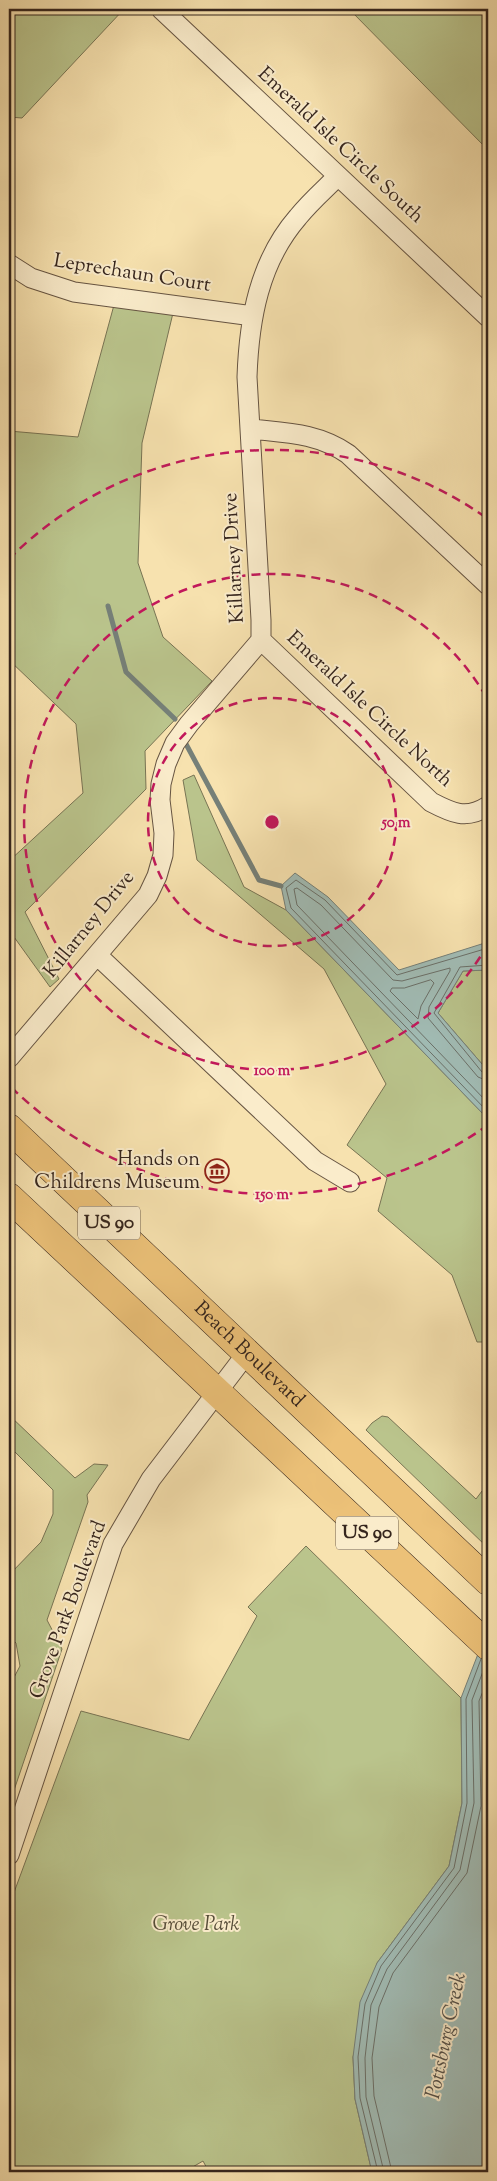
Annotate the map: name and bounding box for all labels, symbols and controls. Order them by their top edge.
street label: Emerald Isle Circle South [250,61,430,231]
street label: Leprechaun Court [51,247,213,301]
street label: Killarney Drive [217,492,253,624]
street label: Emerald Isle Circle North [279,625,459,795]
centre of rings [263,813,281,831]
text: 50 m [381,813,411,834]
street label: Killarney Drive [38,865,142,985]
text: 100 m [254,1061,291,1082]
place label: Hands on Childrens Museum [34,1146,200,1198]
museum icon: Hands on Childrens Museum [204,1158,230,1184]
text: 150 m [255,1185,289,1206]
road number: US 90 [78,1206,140,1240]
street label: Beach Boulevard [187,1295,311,1415]
road number: US 90 [336,1516,398,1550]
street label: Grove Park Boulevard [23,1517,115,1703]
park label: Grove Park [153,1911,239,1940]
water label: Pottsburg Creek [419,1970,475,2102]

